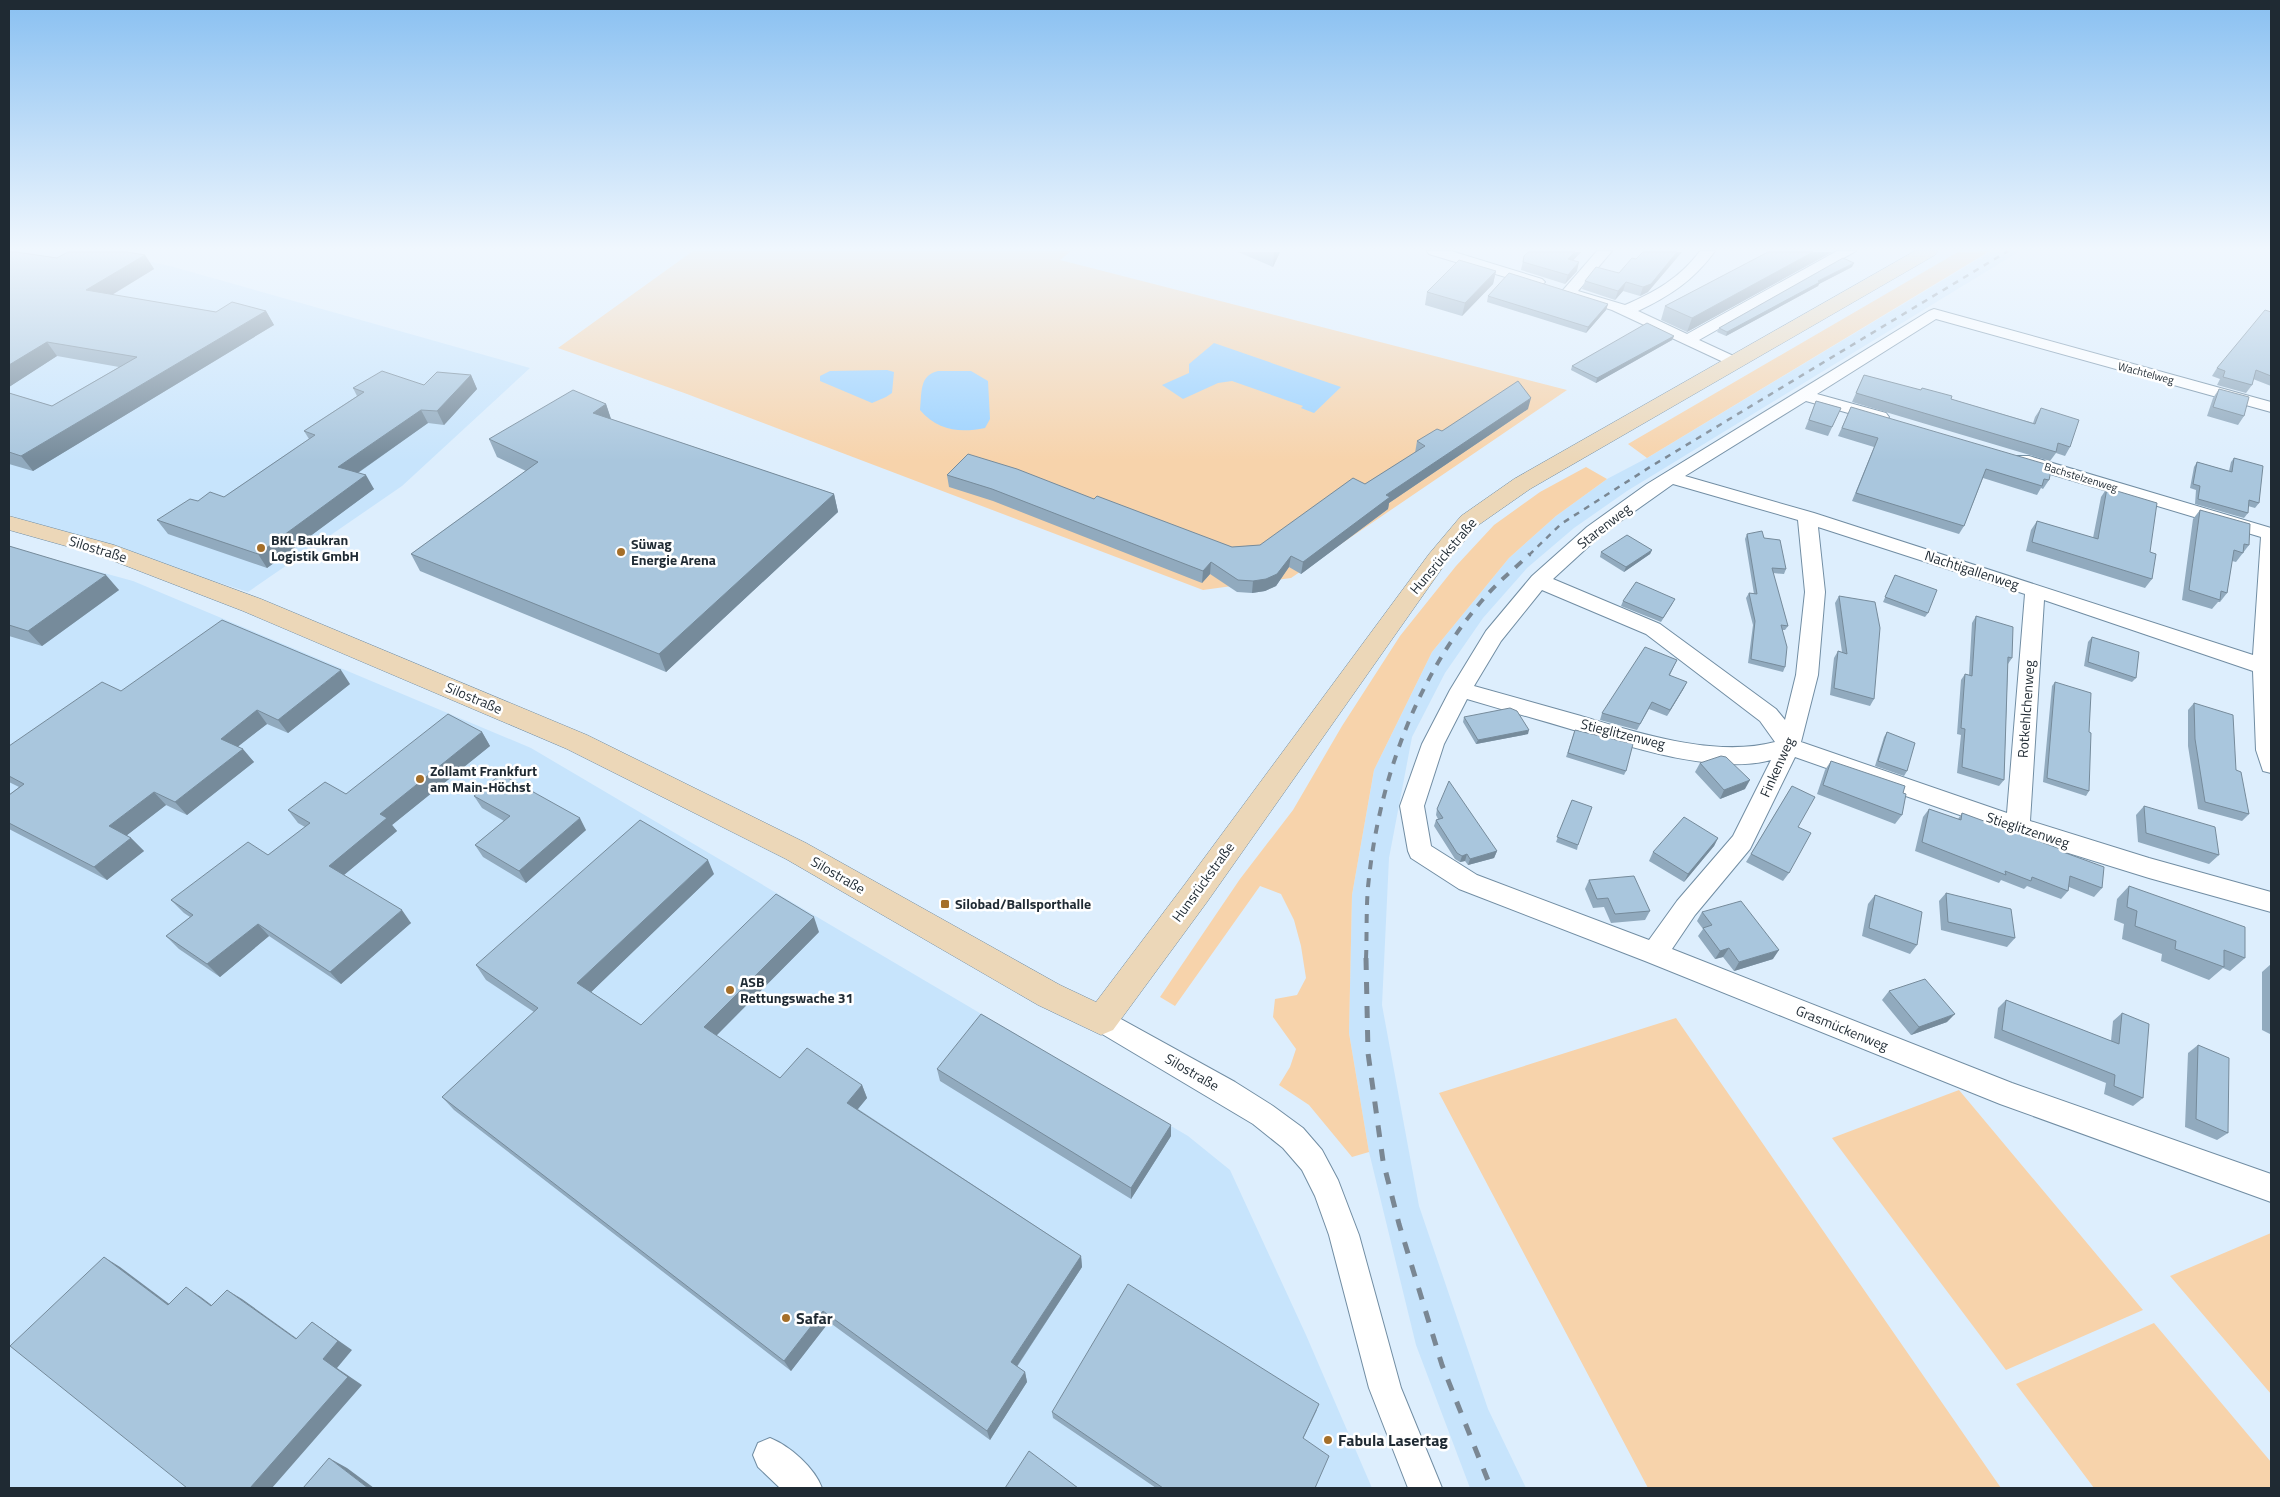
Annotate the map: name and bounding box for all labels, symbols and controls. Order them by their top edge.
street label: Wachtelweg [2116,358,2176,388]
street label: Bachstelzenweg [2042,458,2120,496]
street label: Starenweg [1572,498,1635,553]
street label: Hunsrückstraße [1404,513,1481,599]
place label: BKL Baukran Logistik GmbH [271,529,359,566]
street label: Silostraße [67,530,130,567]
place label: Süwag Energie Arena [631,533,716,570]
marker: BKL Baukran Logistik GmbH [255,542,267,554]
street label: Nachtigallenweg [1922,544,2022,595]
marker: Süwag Energie Arena [615,546,627,558]
street label: Rotkehlchenweg [2012,659,2039,759]
street label: Silostraße [443,676,506,719]
street label: Stieglitzenweg [1579,713,1668,754]
street label: Finkenweg [1754,733,1799,800]
place label: Zollamt Frankfurt am Main-Höchst [430,760,537,797]
marker: Zollamt Frankfurt am Main-Höchst [414,773,426,785]
street label: Stieglitzenweg [1984,806,2073,853]
street label: Hunsrückstraße [1166,837,1239,926]
street label: Silostraße [807,851,869,899]
place label: Silobad/Ballsporthalle [955,893,1091,914]
marker: Silobad/Ballsporthalle [939,898,951,910]
place label: ASB Rettungswache 31 [740,971,853,1008]
marker: ASB Rettungswache 31 [724,984,736,996]
street label: Grasmückenweg [1793,999,1892,1056]
street label: Silostraße [1161,1048,1223,1096]
place label: Safar [796,1306,833,1330]
marker: Safar [780,1312,792,1324]
place label: Fabula Lasertag [1338,1428,1448,1452]
marker: Fabula Lasertag [1322,1434,1334,1446]

